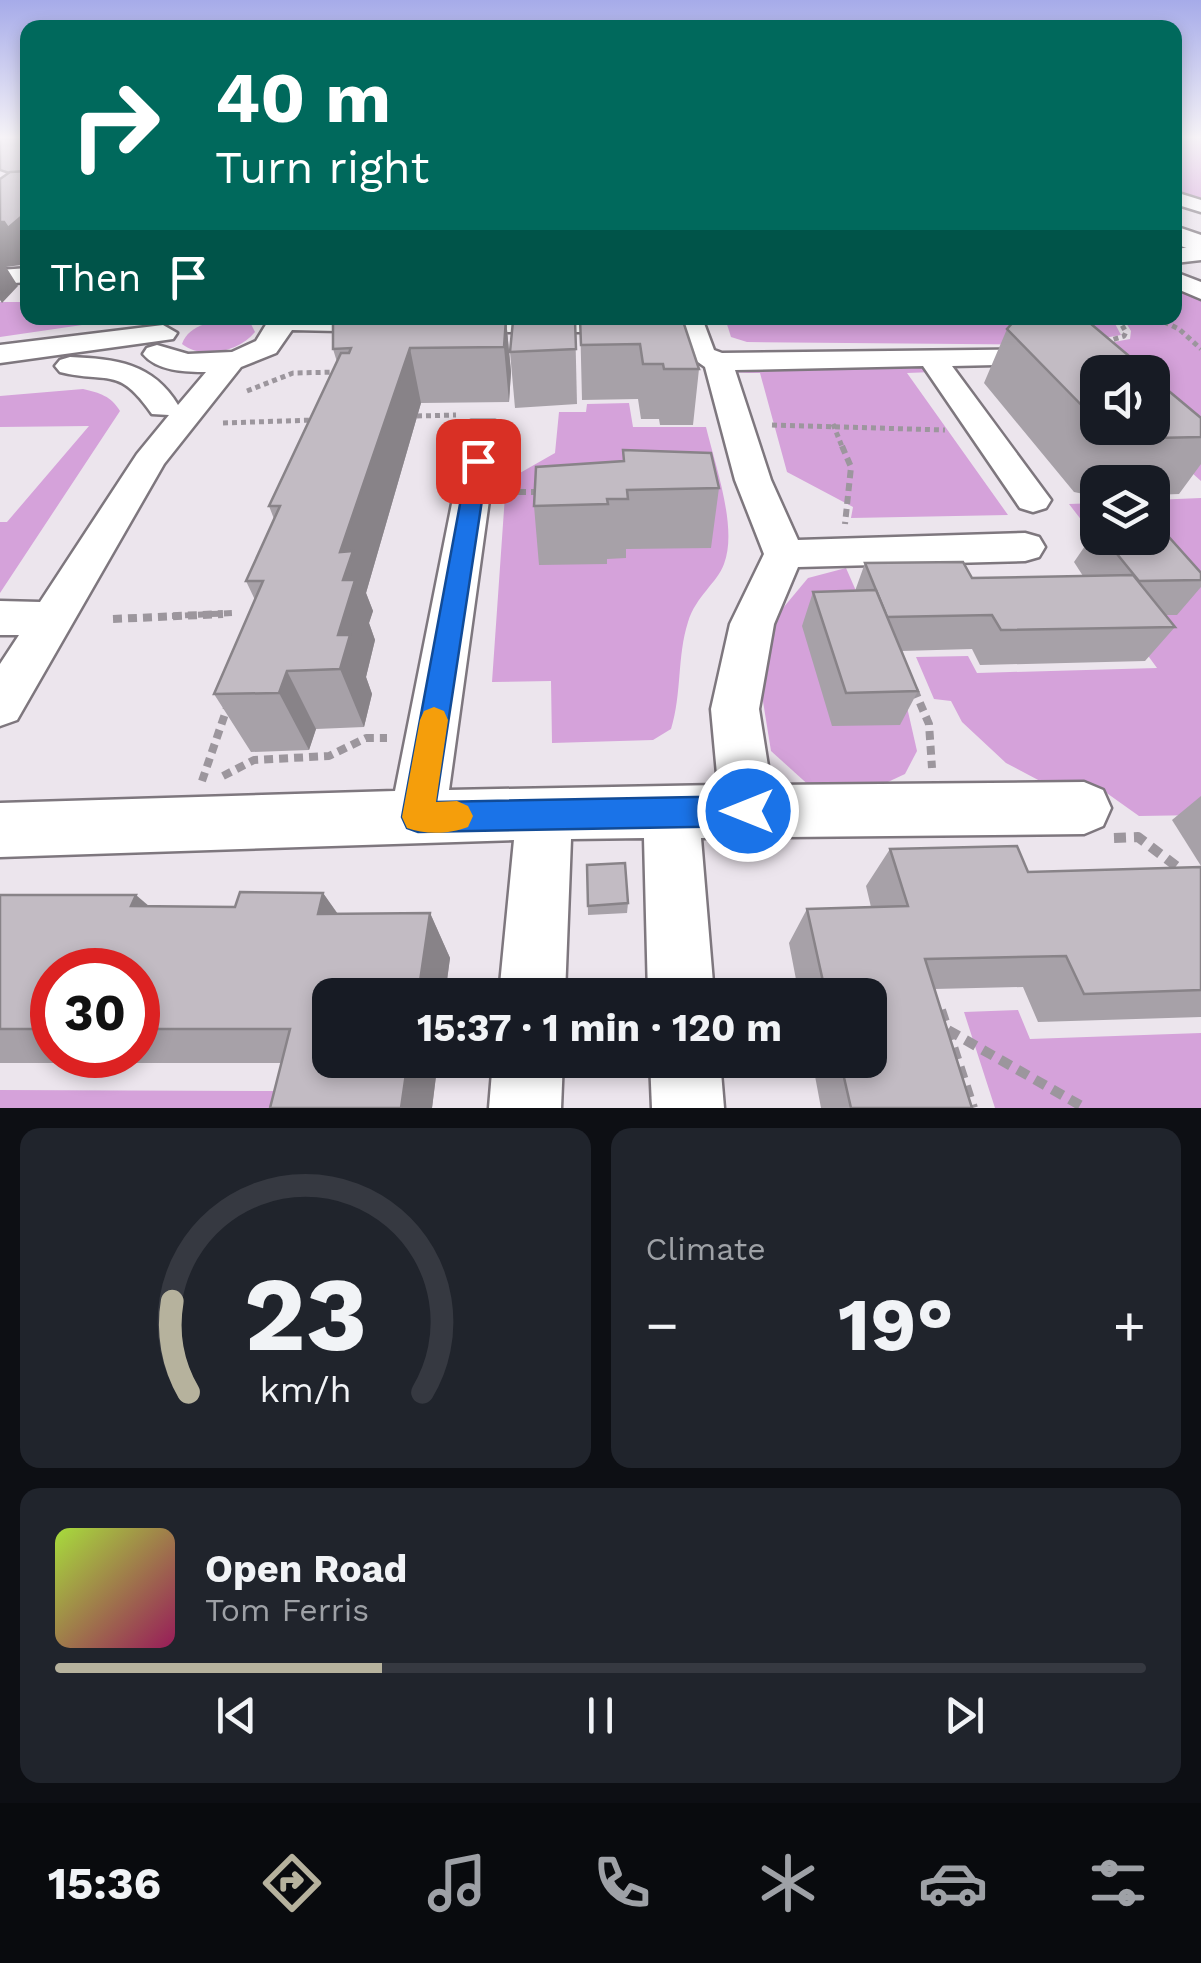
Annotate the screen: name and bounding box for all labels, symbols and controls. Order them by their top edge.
text: 40 m [215,57,391,139]
icon: right [50,60,180,190]
text: Turn right [215,141,429,194]
icon: arrive [161,250,216,305]
text: Then [50,256,141,300]
map controls [1080,355,1170,555]
button: sound [1080,355,1170,445]
pin [436,419,521,504]
icon: arrive [451,434,506,489]
button: layers [1080,465,1170,555]
position arrow [696,759,800,863]
speed limit sign: 30 [30,948,160,1078]
text: 15:37 · 1 min · 120 m [417,1006,782,1050]
text: Climate [646,1230,766,1268]
text: 23 [243,1253,367,1375]
text: 19° [838,1280,954,1368]
text: − [646,1293,679,1357]
text: + [1113,1293,1146,1357]
text: km/h [259,1369,351,1411]
text: Open Road [205,1547,407,1591]
text: Tom Ferris [205,1591,369,1629]
icon: previous [209,1688,264,1743]
icon: pause [573,1688,628,1743]
icon: next [937,1688,992,1743]
icon: directions [257,1848,327,1918]
icon: music [422,1848,492,1918]
icon: phone [587,1848,657,1918]
icon: climate [753,1848,823,1918]
icon: car [918,1848,988,1918]
icon: filters [1083,1848,1153,1918]
text: 15:36 [48,1857,161,1910]

